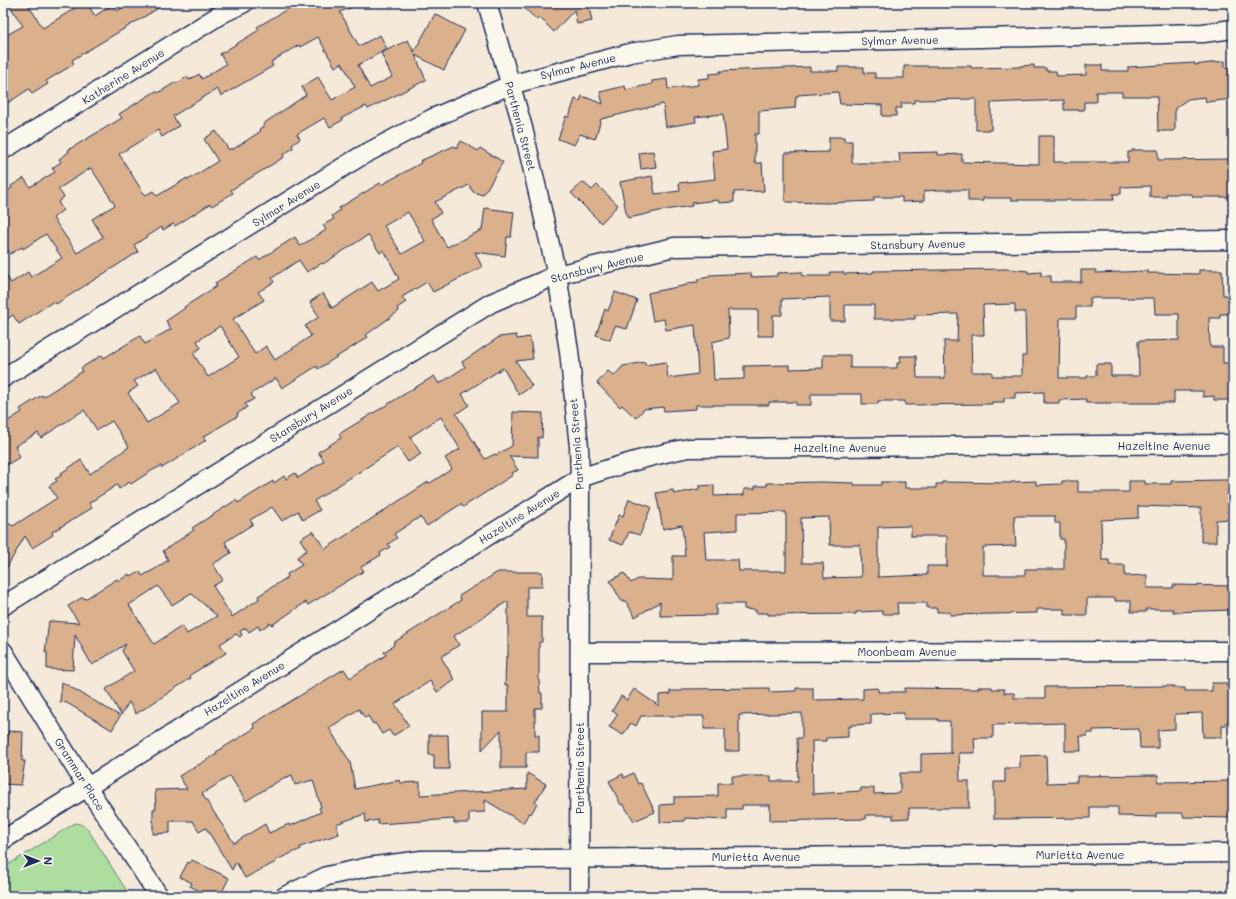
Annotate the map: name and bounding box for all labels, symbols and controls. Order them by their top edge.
street label: Sylmar Avenue [861,32,939,48]
street label: Katherine Avenue [79,44,167,107]
street label: Sylmar Avenue [539,49,618,83]
street label: Parthenia Street [502,80,540,172]
street label: Sylmar Avenue [249,176,323,230]
street label: Stansbury Avenue [870,236,966,252]
street label: Stansbury Avenue [549,248,645,286]
street label: Stansbury Avenue [267,382,355,446]
street label: Parthenia Street [565,398,587,490]
street label: Hazeltine Avenue [1117,438,1211,453]
street label: Hazeltine Avenue [793,440,887,455]
street label: Hazeltine Avenue [476,485,563,547]
street label: Moonbeam Avenue [858,644,957,659]
street label: Hazeltine Avenue [201,657,288,719]
street label: Parthenia Street [572,722,587,814]
street label: Grammar Place [51,735,109,814]
north arrow [18,841,58,881]
street label: Murietta Avenue [1036,847,1124,862]
street label: Murietta Avenue [712,849,800,864]
text: N [41,857,56,865]

